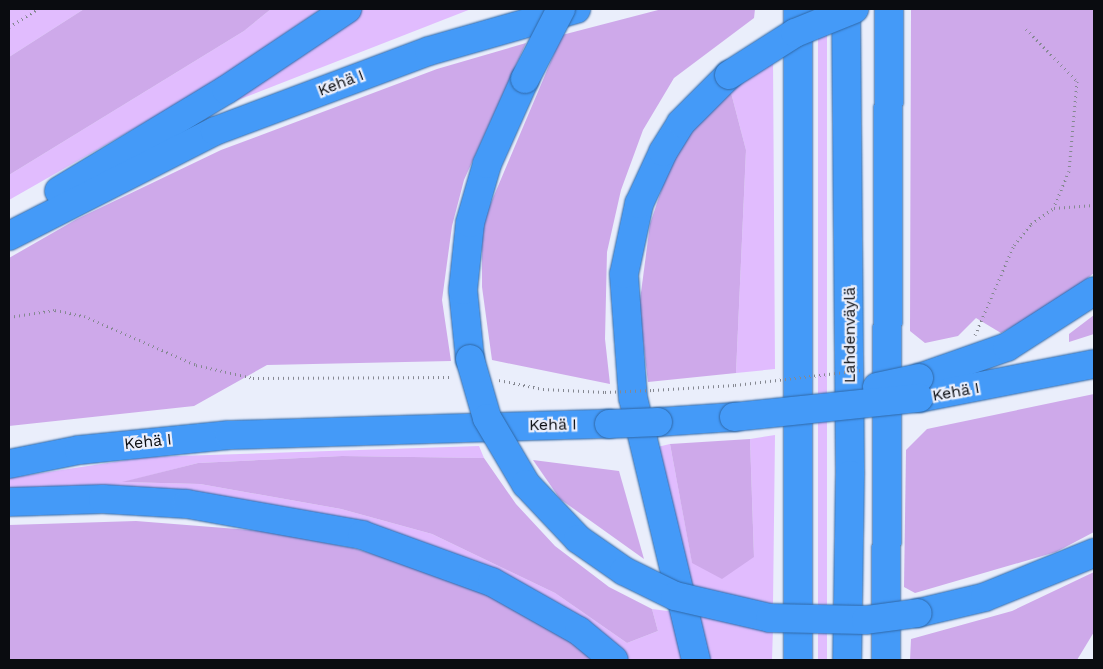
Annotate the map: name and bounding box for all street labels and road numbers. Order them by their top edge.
street label: Kehä I [315,65,367,101]
street label: Lahdenväylä [840,287,860,383]
street label: Kehä I [931,378,981,406]
street label: Kehä I [529,415,577,435]
street label: Kehä I [123,430,173,454]

